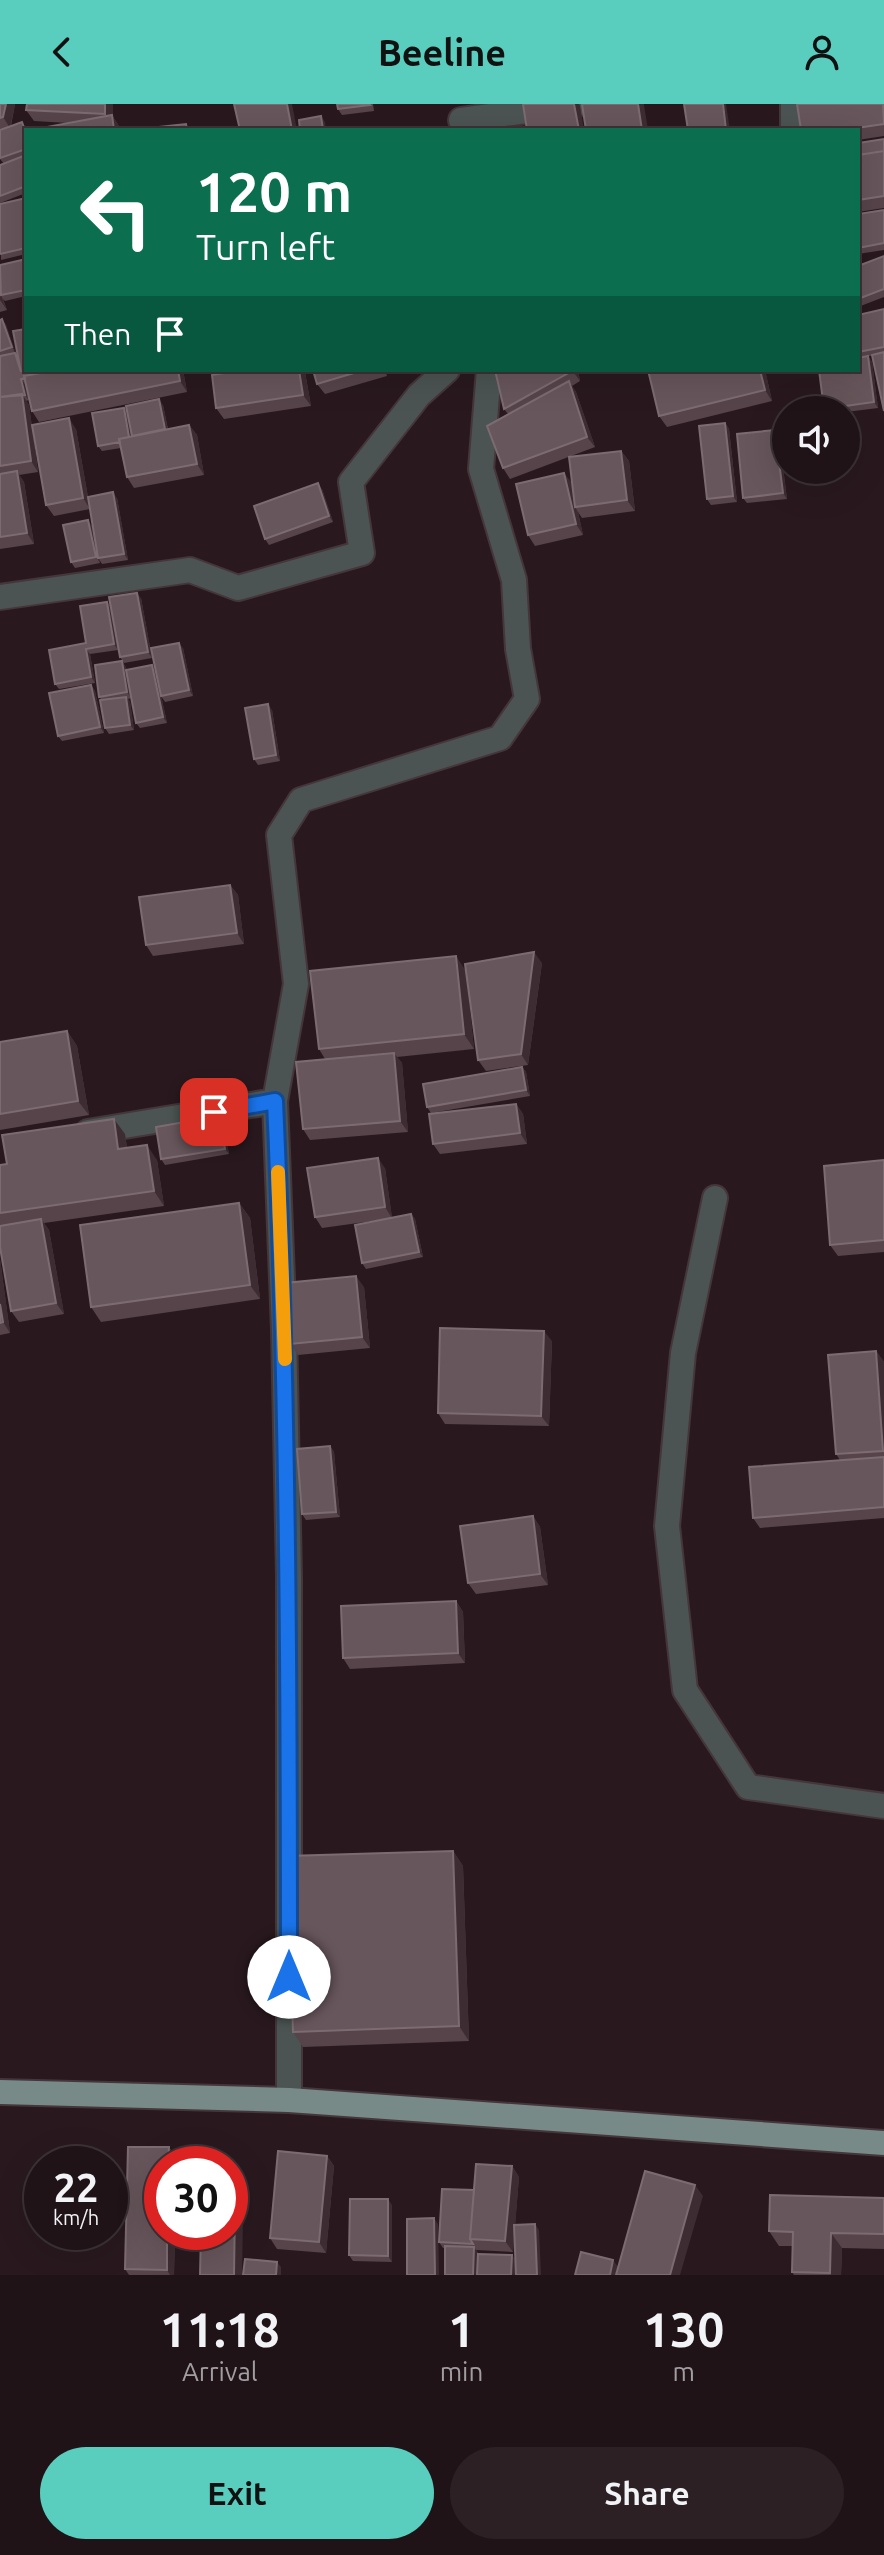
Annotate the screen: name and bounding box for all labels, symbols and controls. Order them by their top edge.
icon: back [40,30,84,74]
icon: person [800,30,844,74]
text: Beeline [378,32,506,73]
icon: left [64,160,168,264]
text: 120 m [196,160,352,223]
text: Turn left [196,226,335,267]
icon: arrive [148,312,192,356]
text: Then [64,317,132,351]
map controls [772,396,860,484]
button: sound [772,396,860,484]
pin [180,1078,248,1146]
icon: arrive [192,1090,236,1134]
position arrow [247,1935,331,2019]
speed limit sign: 30 [144,2146,248,2250]
text: 22 [53,2165,99,2210]
text: km/h [53,2206,99,2229]
text: 11:18 [160,2302,280,2356]
text: 1 [448,2302,475,2356]
text: 130 [643,2302,724,2356]
text: Arrival [182,2357,258,2386]
text: min [440,2357,483,2386]
text: m [672,2357,695,2386]
button: Exit [40,2447,434,2539]
button: Share [450,2447,844,2539]

